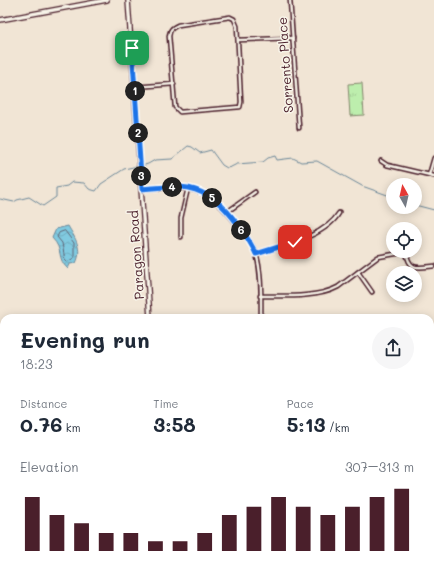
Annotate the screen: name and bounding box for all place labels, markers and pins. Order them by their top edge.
pin [115,31,149,65]
pin: 1 [125,81,145,101]
pin: 2 [128,123,148,143]
pin: 3 [131,166,151,186]
pin: 4 [162,177,182,197]
pin: 5 [202,188,222,208]
pin: 6 [231,220,251,240]
pin [278,225,312,259]

